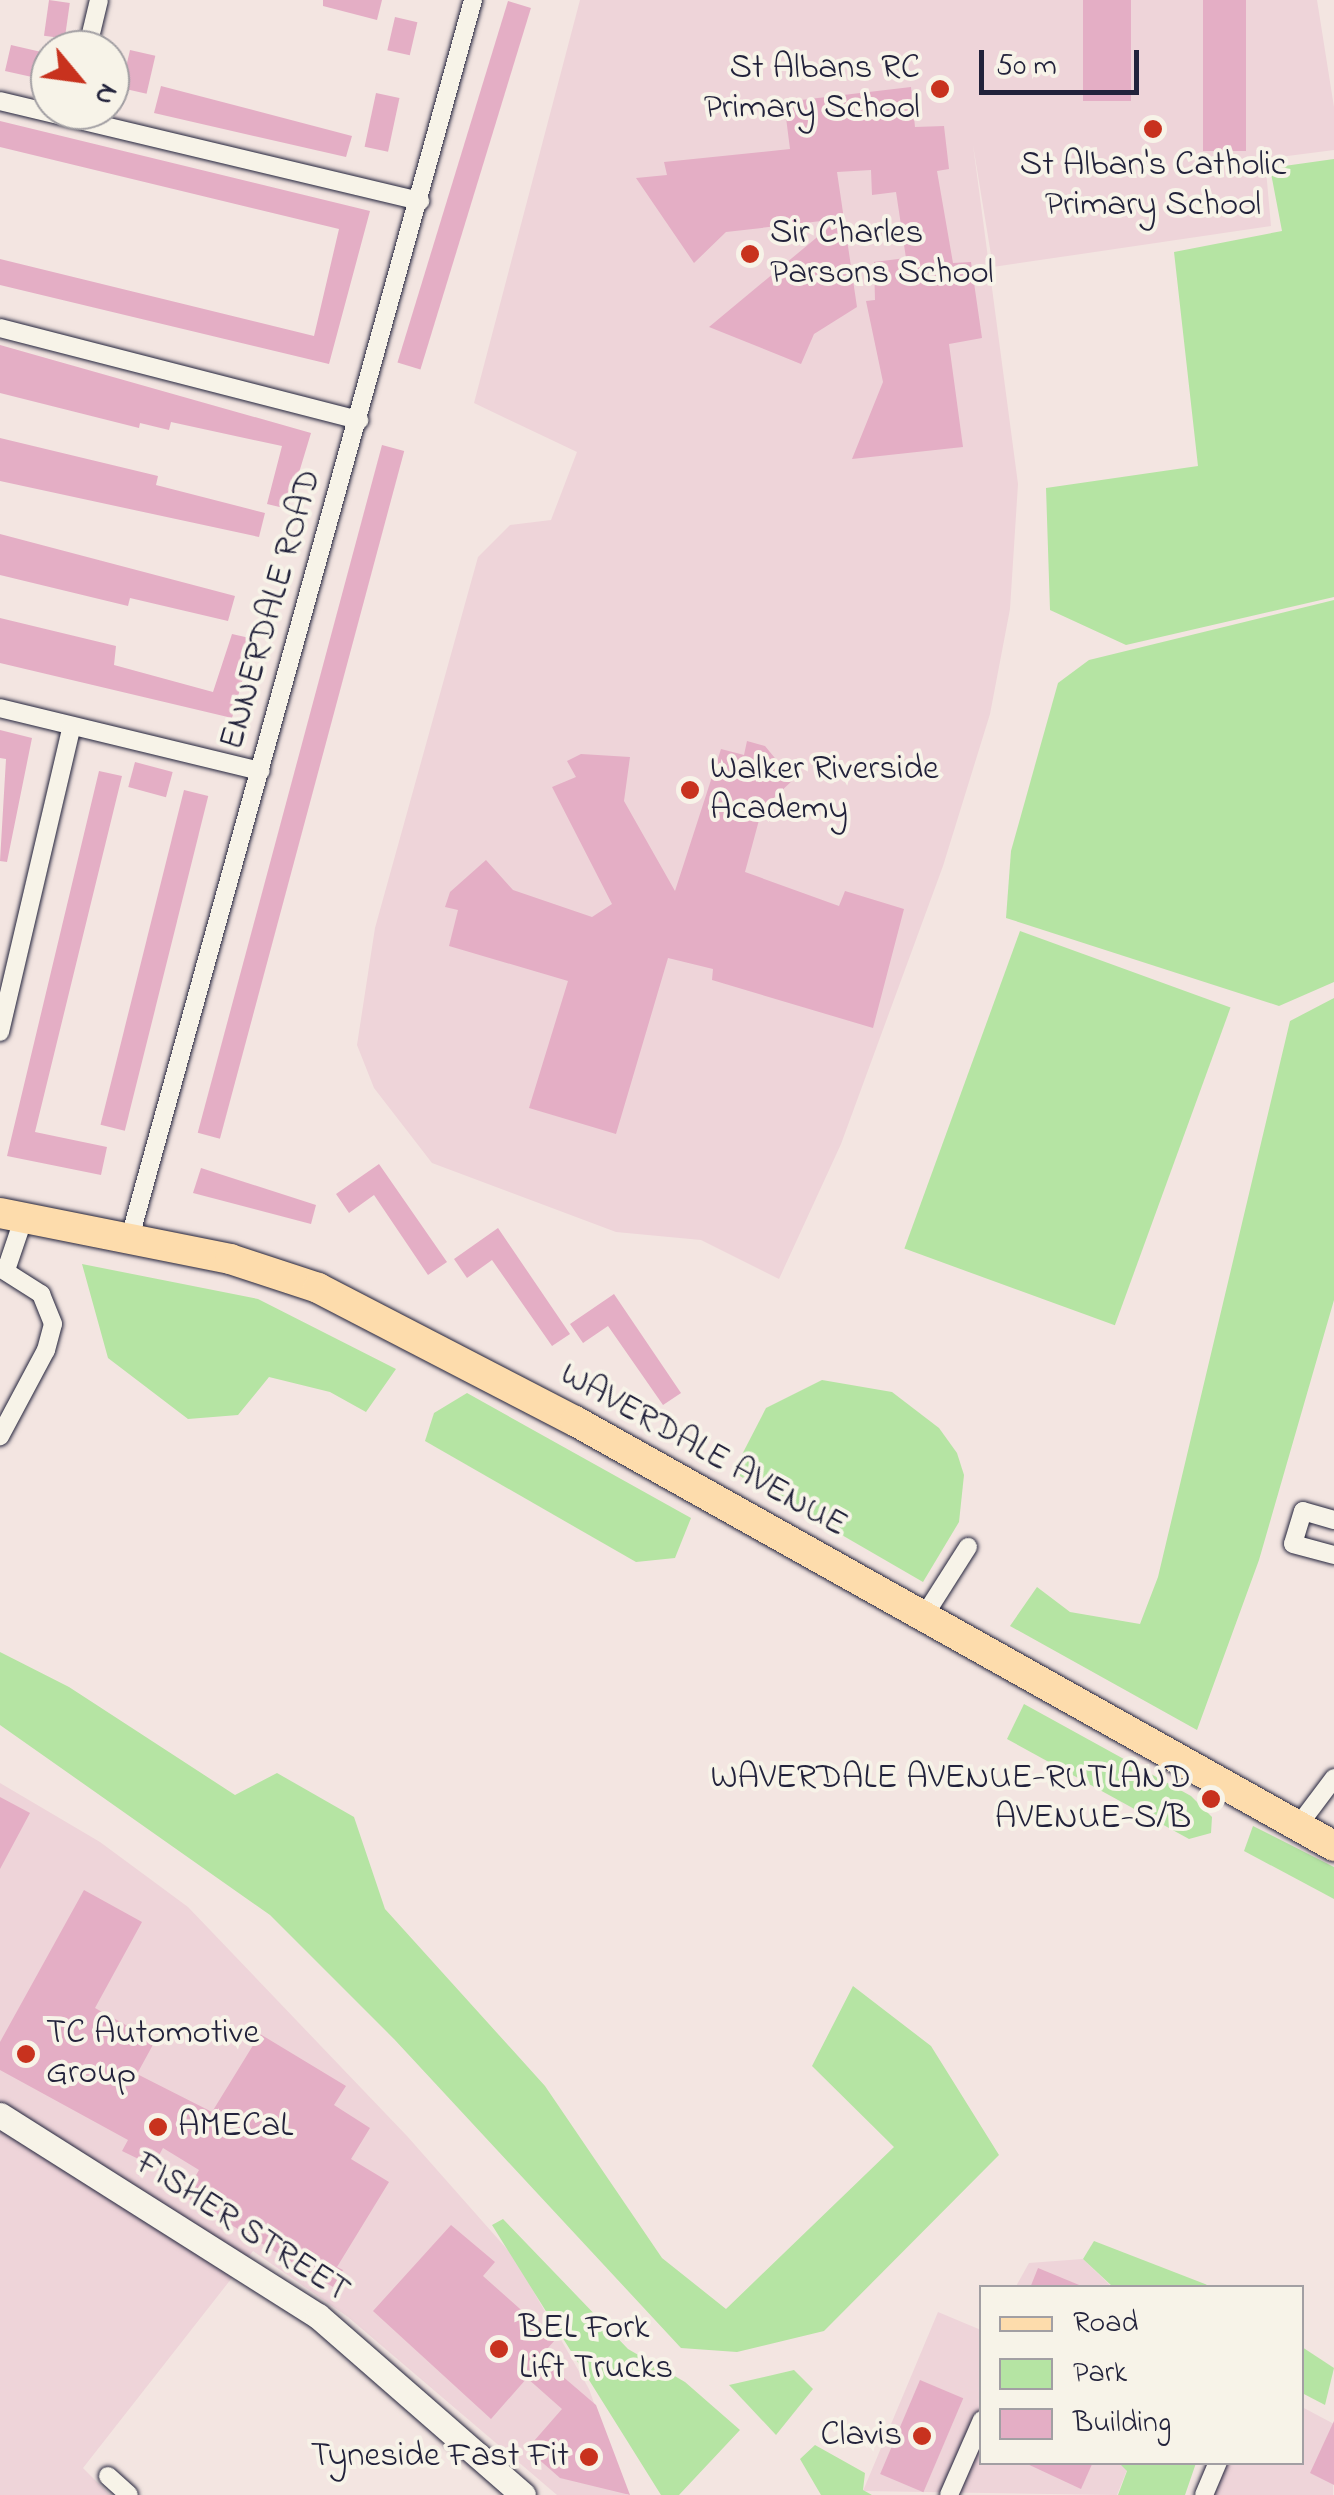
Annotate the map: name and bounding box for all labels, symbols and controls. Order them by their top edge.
north arrow [30,30,130,130]
scale bar [984,30,1144,92]
text: 50 m [996,45,1057,89]
place label: St Albans RC Primary School [704,48,920,130]
text: N [82,76,127,112]
marker: St Albans RC Primary School [929,78,951,100]
marker: St Alban's Catholic Primary School [1142,118,1164,140]
place label: St Alban's Catholic Primary School [1020,145,1286,227]
place label: Sir Charles Parsons School [770,213,994,295]
marker: Sir Charles Parsons School [739,243,761,265]
street label: ENNERDALE ROAD [212,465,332,755]
place label: Walker Riverside Academy [710,749,939,831]
marker: Walker Riverside Academy [679,779,701,801]
street label: WAVERDALE AVENUE [552,1355,854,1547]
place label: WAVERDALE AVENUE-RUTLAND AVENUE-S/B [710,1758,1191,1840]
marker: WAVERDALE AVENUE-RUTLAND AVENUE-S/B [1200,1788,1222,1810]
place label: TC Automotive Group [46,2013,259,2095]
marker: TC Automotive Group [15,2043,37,2065]
place label: AMECaL [178,2106,293,2148]
marker: AMECaL [147,2116,169,2138]
street label: FISHER STREET [127,2143,357,2313]
legend [979,2285,1304,2465]
text: Road [1073,2302,1138,2346]
place label: BEL Fork Lift Trucks [519,2308,673,2390]
marker: BEL Fork Lift Trucks [488,2338,510,2360]
text: Park [1073,2352,1127,2396]
text: Building [1073,2402,1171,2446]
place label: Clavis [820,2415,902,2457]
marker: Clavis [911,2425,933,2447]
place label: Tyneside Fast Fit [310,2436,569,2478]
marker: Tyneside Fast Fit [578,2446,600,2468]

